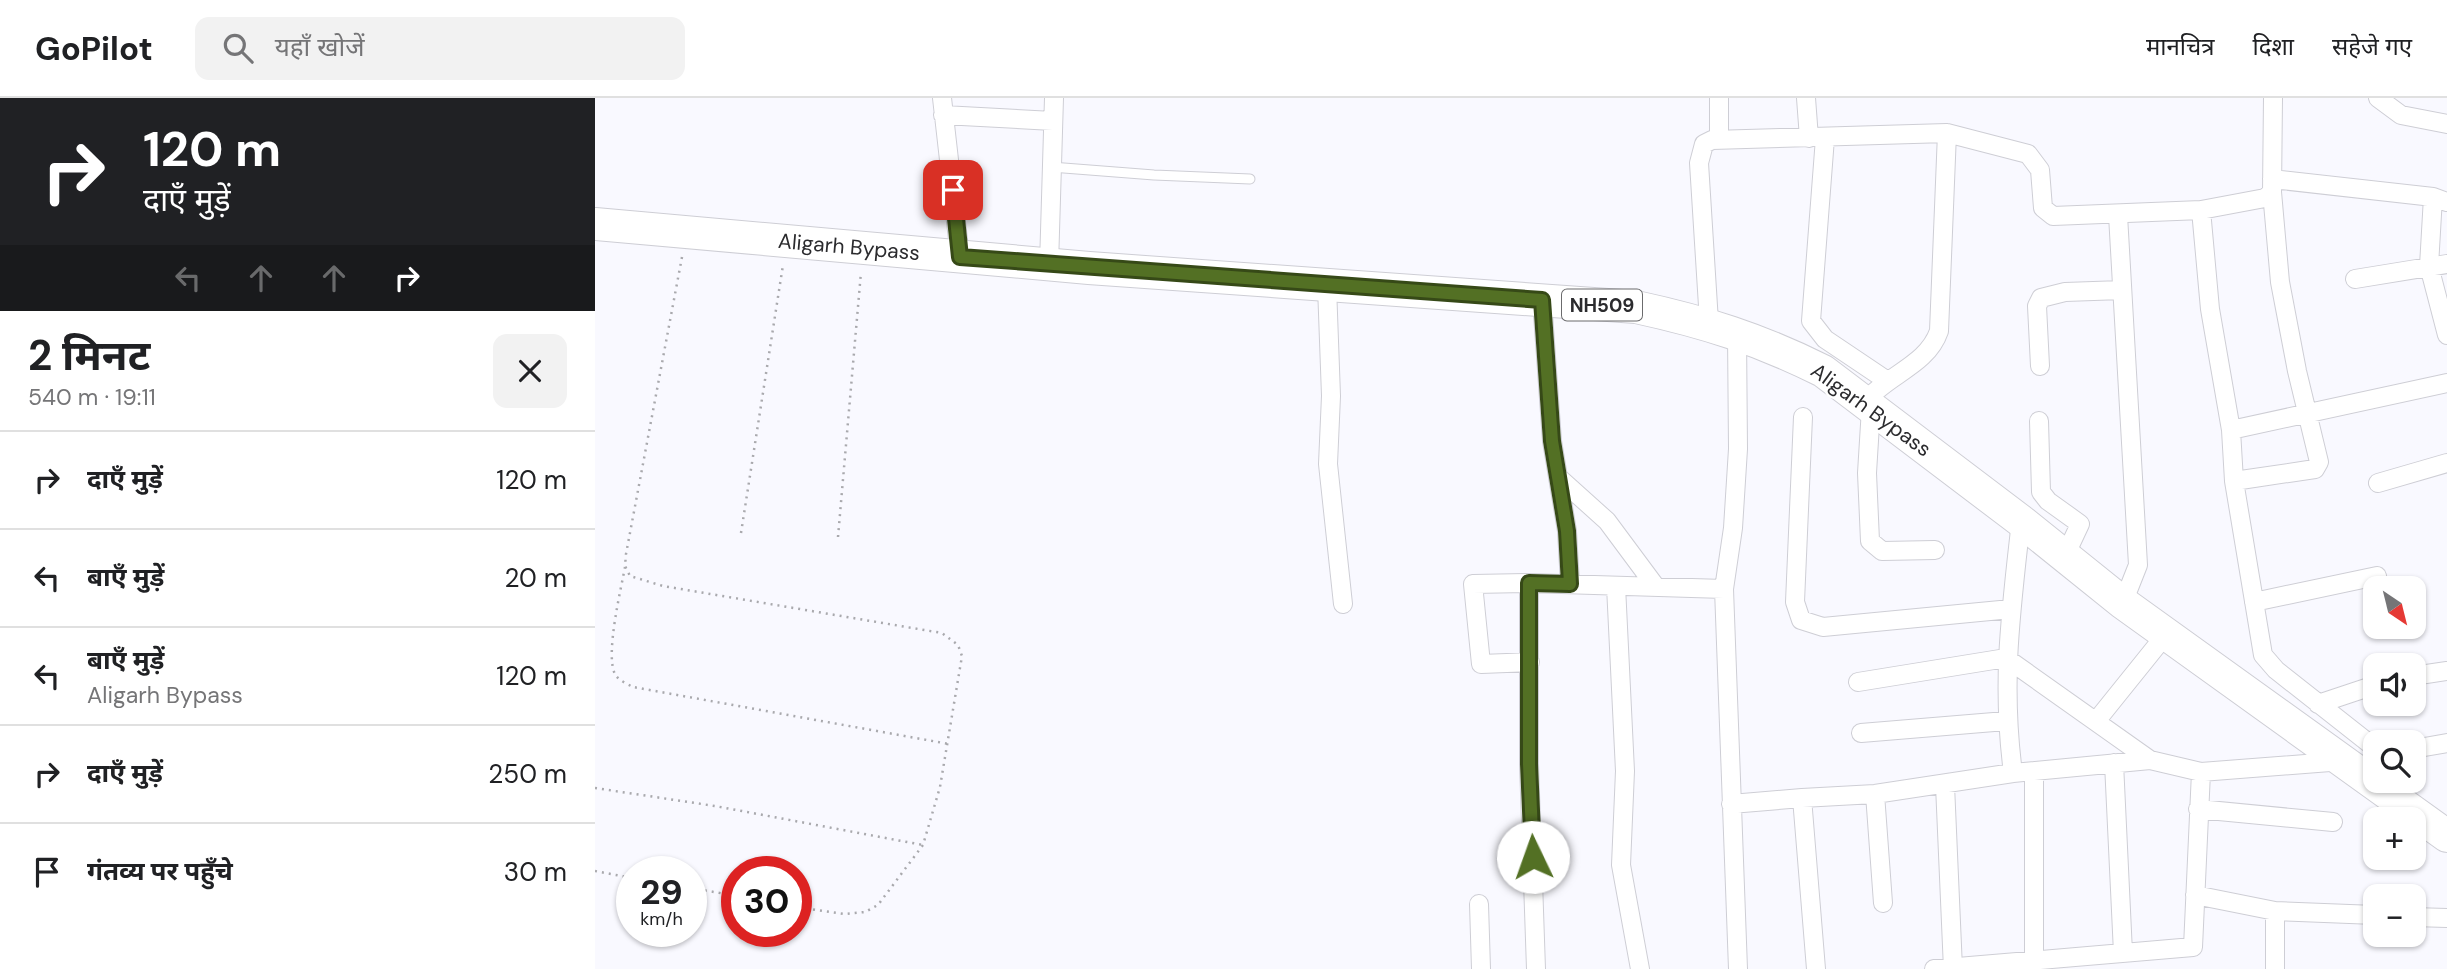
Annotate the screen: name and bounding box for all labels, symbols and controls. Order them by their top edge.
search box [195,17,685,80]
text: GoPilot [35,27,153,70]
icon: search [219,29,257,67]
text: यहाँ खोजें [275,30,365,64]
text: मानचित्र [2146,31,2215,62]
text: दिशा [2253,31,2294,62]
text: सहेजे गए [2332,31,2412,62]
text: 120 m [143,117,281,181]
icon: right [28,126,119,217]
pin [923,160,983,220]
icon: arrive [934,171,972,209]
text: दाएँ मुड़ें [143,179,231,221]
street label: Aligarh Bypass [777,227,921,267]
icon: left [169,259,207,297]
icon: ahead [242,259,280,297]
icon: ahead [315,259,353,297]
icon: right [388,259,426,297]
road number: NH509 [1562,290,1642,321]
text: 2 मिनट [28,328,150,383]
button: close [493,334,567,408]
street label: Aligarh Bypass [1805,357,1937,463]
text: 540 m · 19:11 [28,382,156,412]
icon: right [28,461,66,499]
text: दाएँ मुड़ें [87,462,163,496]
text: 120 m [496,463,567,497]
icon: left [28,559,66,597]
text: बाएँ मुड़ें [87,560,164,594]
text: 20 m [504,561,567,595]
north arrow [2363,576,2425,639]
map controls [2363,576,2426,947]
text: बाएँ मुड़ें [87,643,164,677]
button: sound [2363,653,2426,716]
icon: left [28,657,66,695]
text: 120 m [496,659,567,693]
text: Aligarh Bypass [87,680,243,710]
button: search [2363,730,2426,793]
icon: right [28,755,66,793]
text: दाएँ मुड़ें [87,756,163,790]
text: 250 m [488,757,567,791]
button: + [2363,807,2426,870]
position arrow [1496,820,1570,894]
icon: arrive [28,853,66,891]
text: गंतव्य पर पहुँचे [87,854,233,888]
text: 30 m [504,855,567,889]
speed limit sign: 30 [721,856,812,947]
text: 29 [640,869,683,915]
button: − [2363,884,2426,947]
text: km/h [640,907,683,931]

